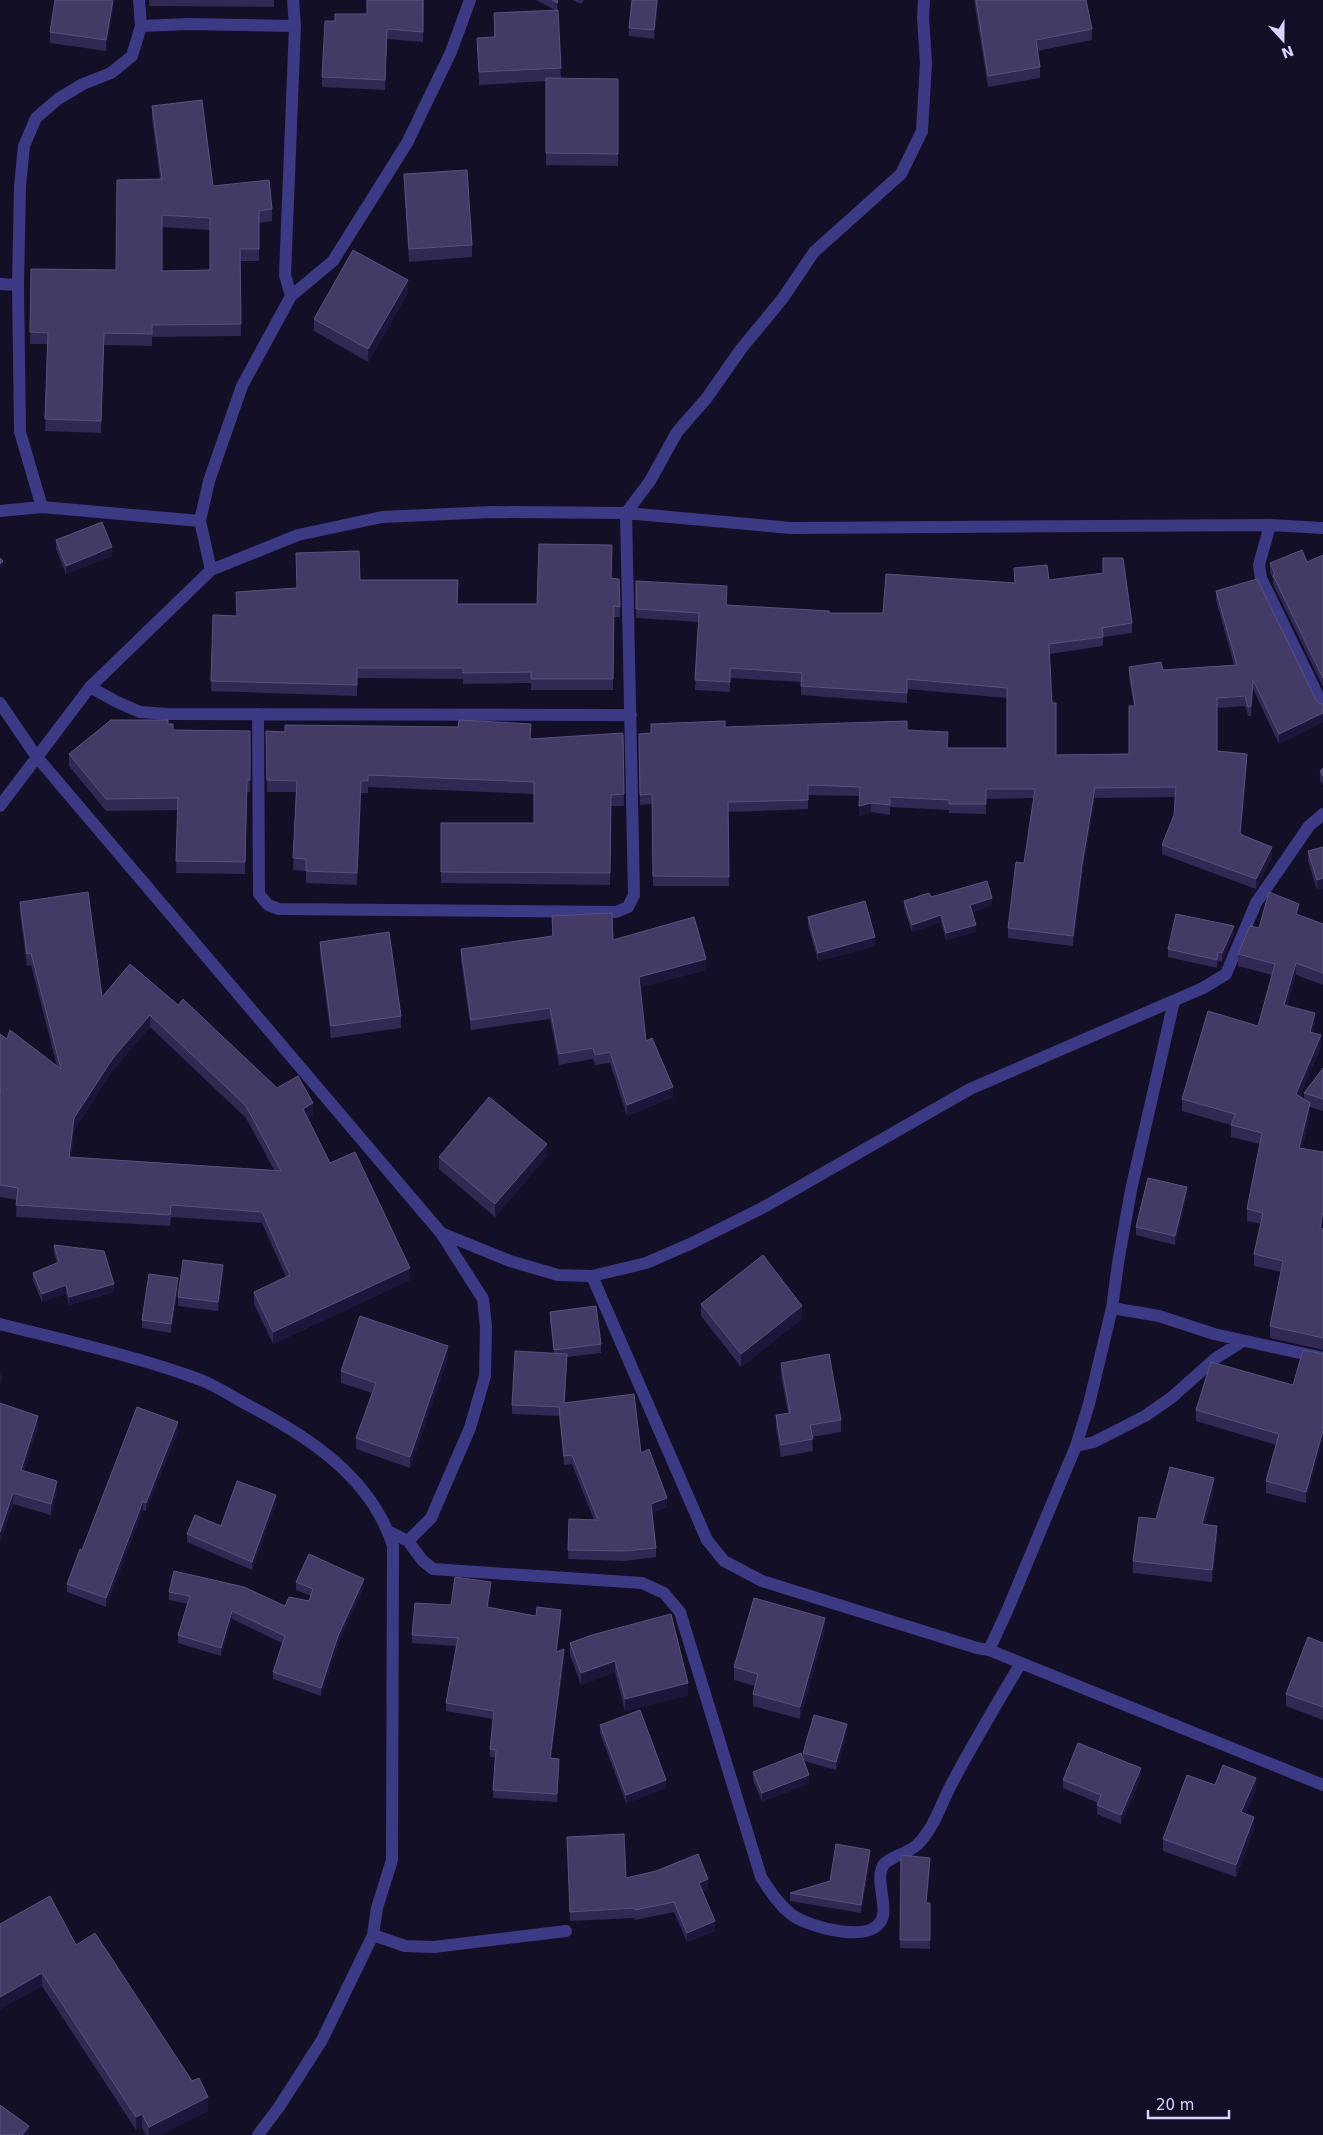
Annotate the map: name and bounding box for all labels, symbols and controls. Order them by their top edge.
north arrow [1258,15,1308,65]
text: N [1279,43,1296,62]
scale bar [1148,2088,1229,2120]
text: 20 m [1156,2096,1194,2114]

